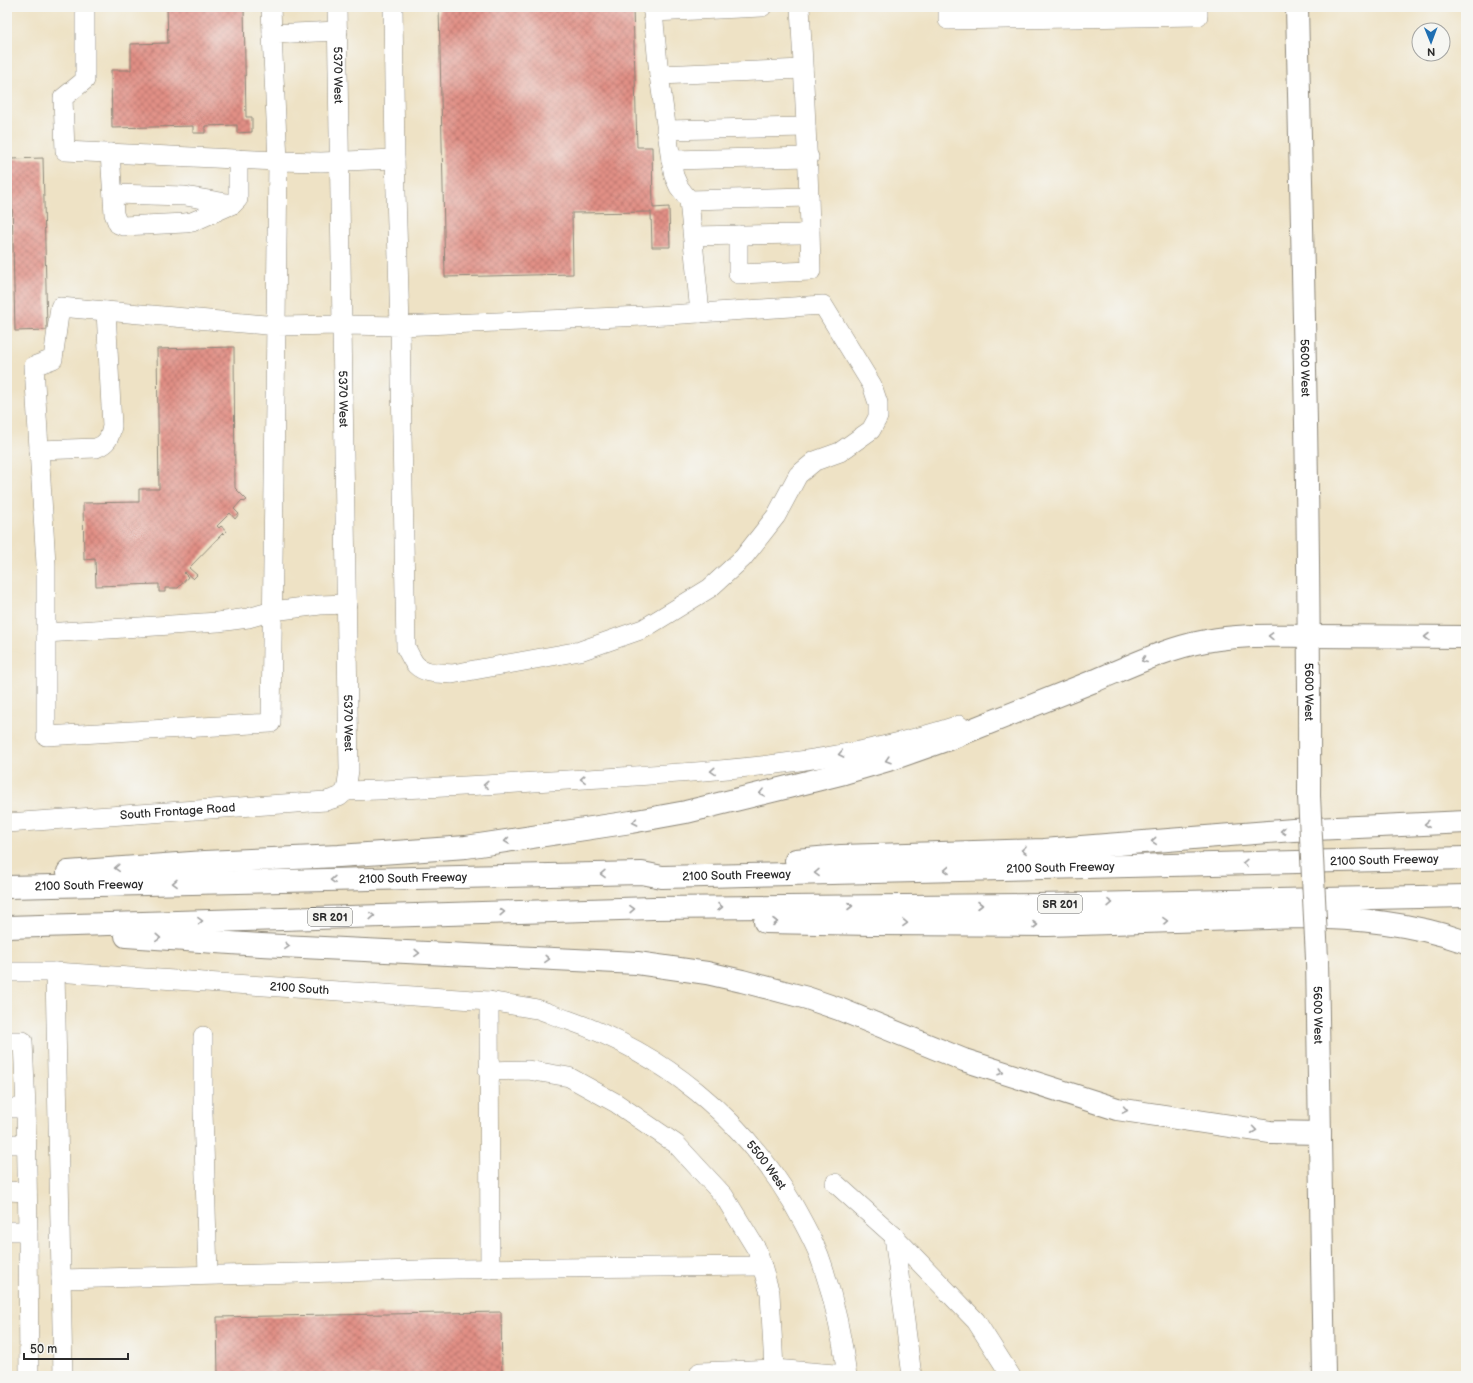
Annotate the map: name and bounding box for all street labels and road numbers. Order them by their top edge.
street label: 5370 West [330,46,346,104]
street label: 5600 West [1297,339,1313,397]
street label: 5370 West [335,370,351,428]
street label: 5600 West [1301,663,1317,721]
street label: 5370 West [340,694,356,752]
street label: South Frontage Road [119,800,236,823]
street label: 2100 South Freeway [1330,851,1439,869]
street label: 2100 South Freeway [1006,859,1115,876]
street label: 2100 South Freeway [682,866,791,884]
street label: 2100 South Freeway [358,869,468,887]
street label: 2100 South Freeway [35,876,144,894]
road number: SR 201 [1038,895,1082,913]
road number: SR 201 [308,908,352,926]
street label: 2100 South [269,979,330,998]
street label: 5600 West [1310,986,1326,1045]
street label: 5500 West [743,1137,790,1193]

